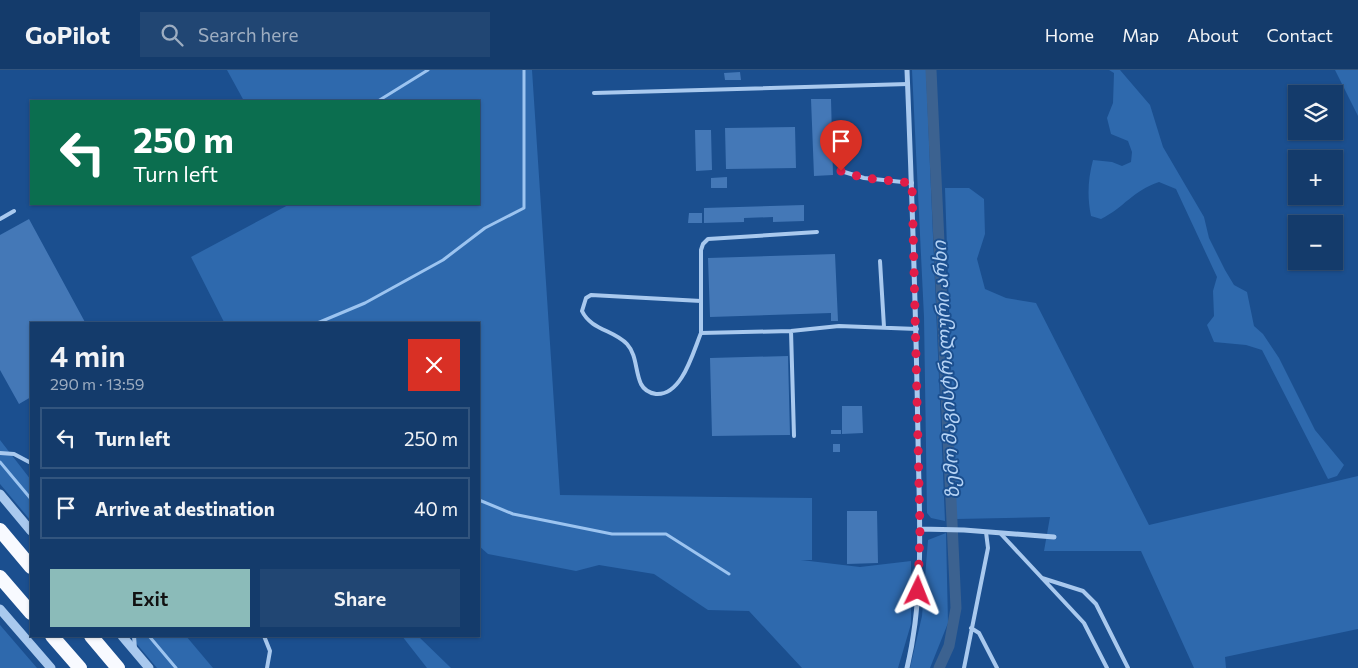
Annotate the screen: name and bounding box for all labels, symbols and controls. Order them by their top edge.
search box [140,12,490,57]
text: GoPilot [25,20,110,49]
icon: search [158,21,186,49]
text: Search here [198,23,299,46]
text: Home [1045,24,1094,46]
text: Map [1122,24,1159,46]
text: About [1187,24,1239,46]
text: Contact [1267,24,1333,46]
map controls [1288,85,1343,270]
button: layers [1288,85,1343,140]
text: 250 m [133,117,234,160]
icon: left [50,120,115,185]
pin [820,120,862,171]
icon: arrive [827,127,855,155]
button: + [1288,150,1343,205]
text: Turn left [133,160,218,187]
button: − [1288,215,1343,270]
water label: ზემო მაგისტრალური არხი [927,239,964,499]
text: 4 min [50,336,126,373]
button: close [408,339,460,391]
text: 290 m · 13:59 [50,374,145,393]
icon: left [52,424,80,452]
text: Turn left [95,427,170,450]
text: 250 m [404,427,458,450]
icon: arrive [52,494,80,522]
text: Arrive at destination [95,497,275,520]
text: 40 m [414,497,458,520]
position arrow [891,564,943,616]
button: Exit [50,569,250,627]
button: Share [260,569,460,627]

